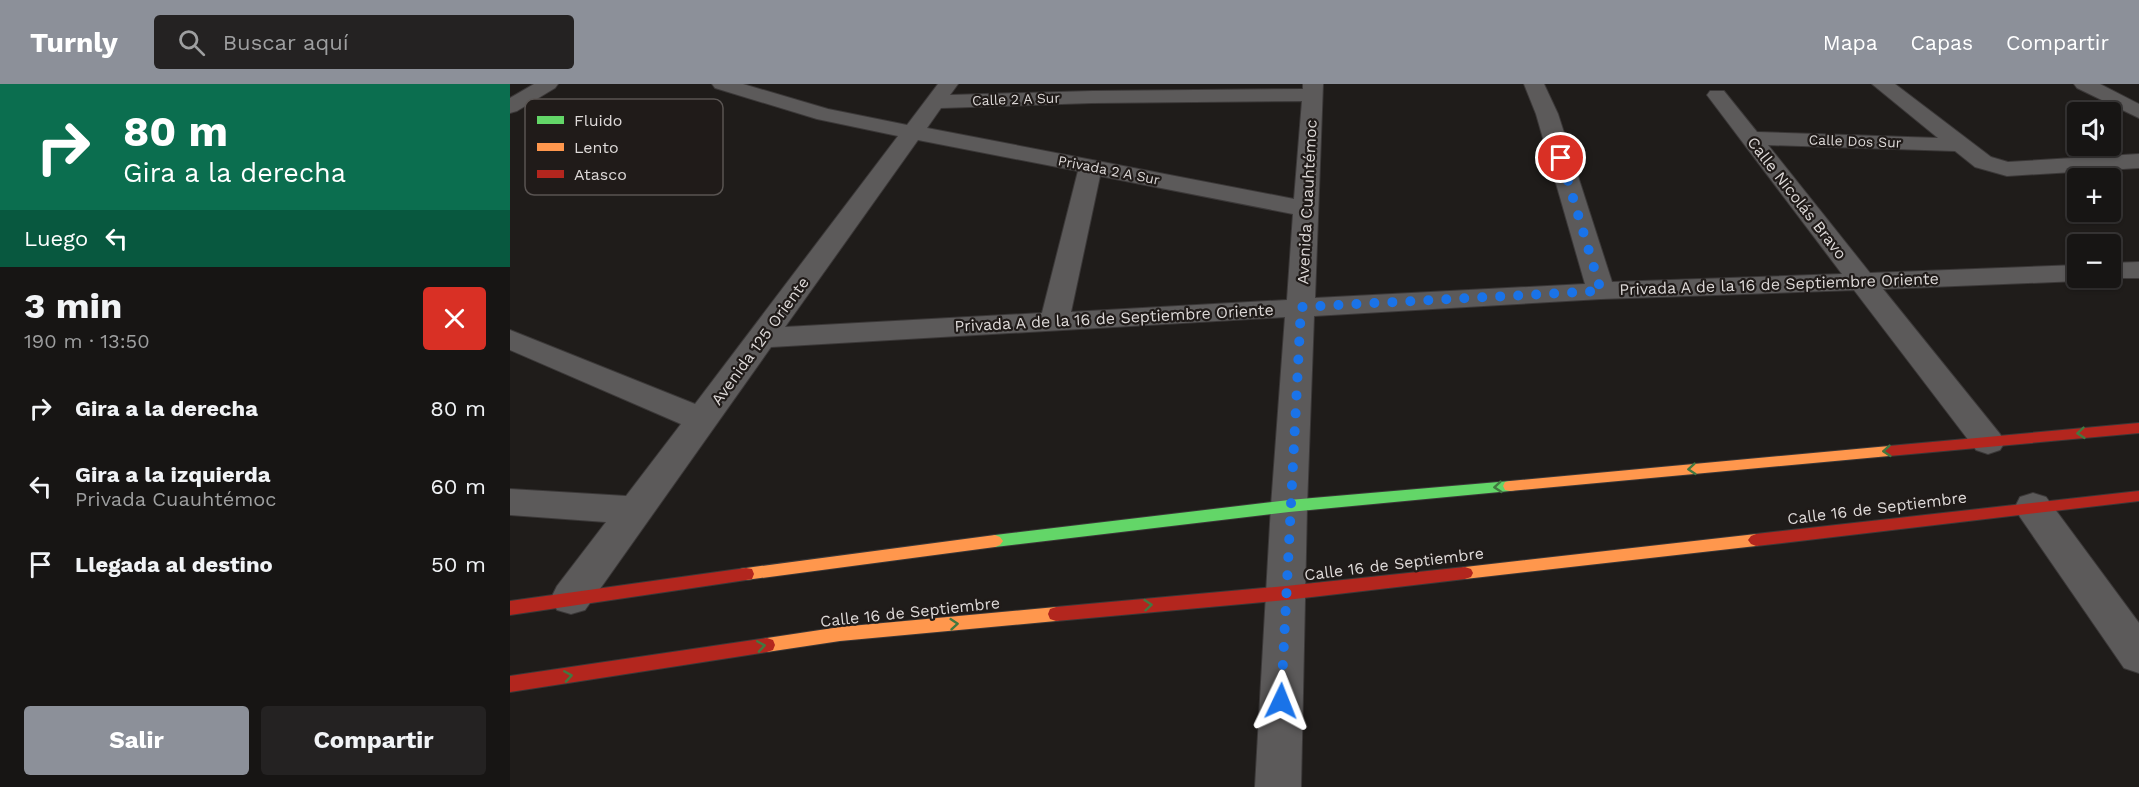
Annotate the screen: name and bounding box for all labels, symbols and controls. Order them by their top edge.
search box [154,15,574,69]
text: Turnly [30,26,118,59]
icon: search [175,26,208,59]
text: Buscar aquí [223,30,349,55]
text: Mapa [1823,30,1878,55]
text: Capas [1911,30,1973,55]
text: Compartir [2006,30,2109,55]
street label: Calle 2 A Sur [972,89,1061,109]
legend [525,99,723,195]
map controls [2067,102,2121,288]
button: sound [2067,102,2121,156]
text: 80 m [123,107,228,156]
icon: right [24,108,102,186]
text: Fluido [574,111,622,130]
street label: Avenida Cuauhtémoc [1293,119,1321,285]
street label: Calle Dos Sur [1808,131,1902,151]
pin [1535,132,1586,183]
street label: Calle Nicolás Bravo [1743,133,1851,263]
text: Lento [574,138,619,157]
icon: arrive [1544,141,1577,174]
street label: Privada 2 A Sur [1057,152,1161,188]
text: Gira a la derecha [123,157,346,189]
text: Atasco [574,165,627,184]
button: + [2067,168,2121,222]
icon: left [100,222,133,255]
text: Luego [24,226,88,251]
button: − [2067,234,2121,288]
street label: Privada A de la 16 de Septiembre Oriente [1619,269,1939,299]
street label: Avenida 125 Oriente [707,273,813,409]
text: 3 min [24,285,122,327]
button: close [423,287,486,350]
street label: Privada A de la 16 de Septiembre Oriente [954,300,1274,336]
text: 190 m · 13:50 [24,329,150,353]
icon: right [24,392,57,425]
text: Gira a la derecha [75,396,258,421]
text: 80 m [430,396,486,421]
one-way arrow [2076,427,2085,440]
one-way arrow [1882,444,1891,457]
text: Gira a la izquierda [75,462,271,487]
one-way arrow [1688,462,1697,475]
icon: left [24,470,57,503]
text: 60 m [430,474,486,499]
one-way arrow [1494,480,1503,493]
text: Privada Cuauhtémoc [75,487,277,511]
street label: Calle 16 de Septiembre [1786,488,1968,528]
street label: Calle 16 de Septiembre [1303,544,1485,584]
icon: arrive [24,548,57,581]
text: Llegada al destino [75,552,273,577]
text: 50 m [431,552,486,577]
street label: Calle 16 de Septiembre [819,593,1001,631]
one-way arrow [1144,599,1153,612]
one-way arrow [950,618,959,631]
one-way arrow [756,641,765,653]
position arrow [1249,669,1313,733]
one-way arrow [563,670,572,682]
button: Salir [24,706,249,775]
button: Compartir [261,706,486,775]

